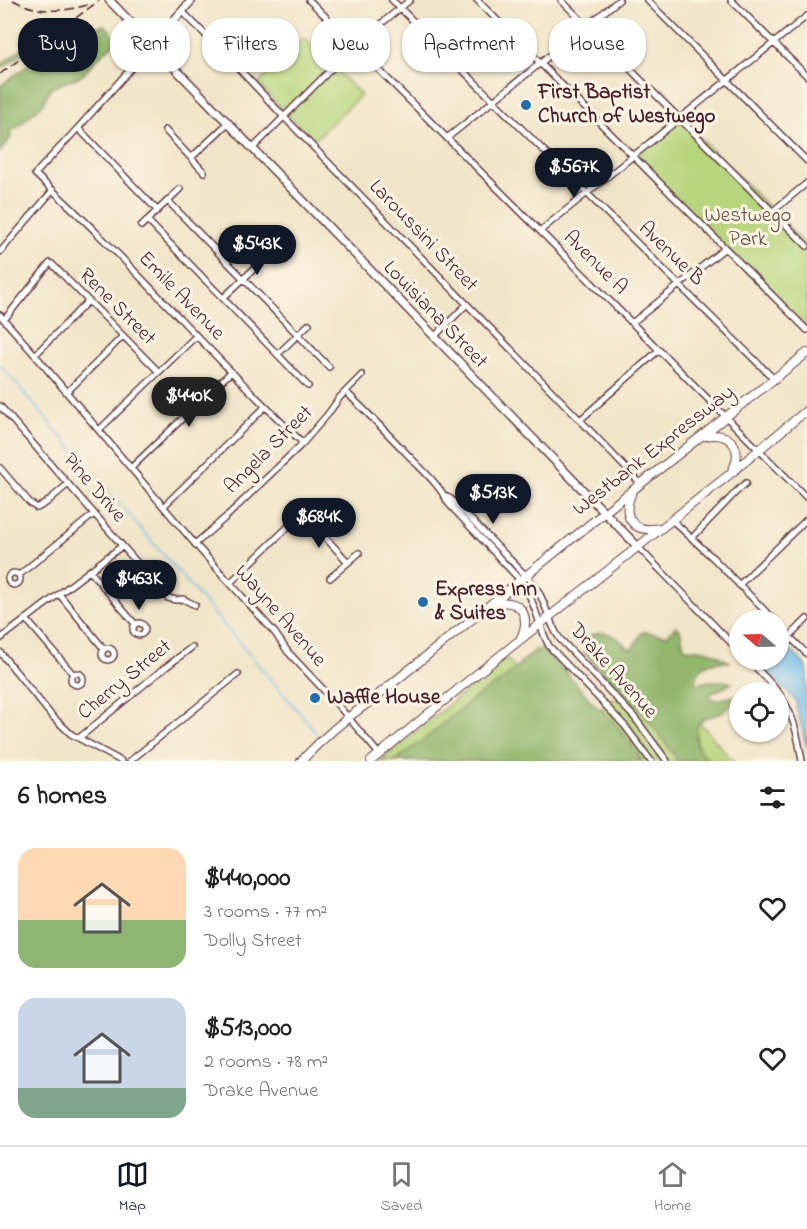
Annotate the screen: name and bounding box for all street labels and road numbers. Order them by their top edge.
street label: Laroussini Street [362,173,484,299]
street label: Avenue B [631,215,711,293]
street label: Avenue A [556,224,634,302]
street label: Emile Avenue [131,245,232,348]
street label: Louisiana Street [376,254,494,376]
street label: Rene Street [71,261,163,353]
street label: Westbank Expressway [567,378,743,525]
street label: Angela Street [218,399,322,503]
street label: Pine Drive [55,447,133,530]
street label: Wayne Avenue [225,558,333,676]
street label: Drake Avenue [561,616,665,726]
street label: Cherry Street [71,633,180,729]

